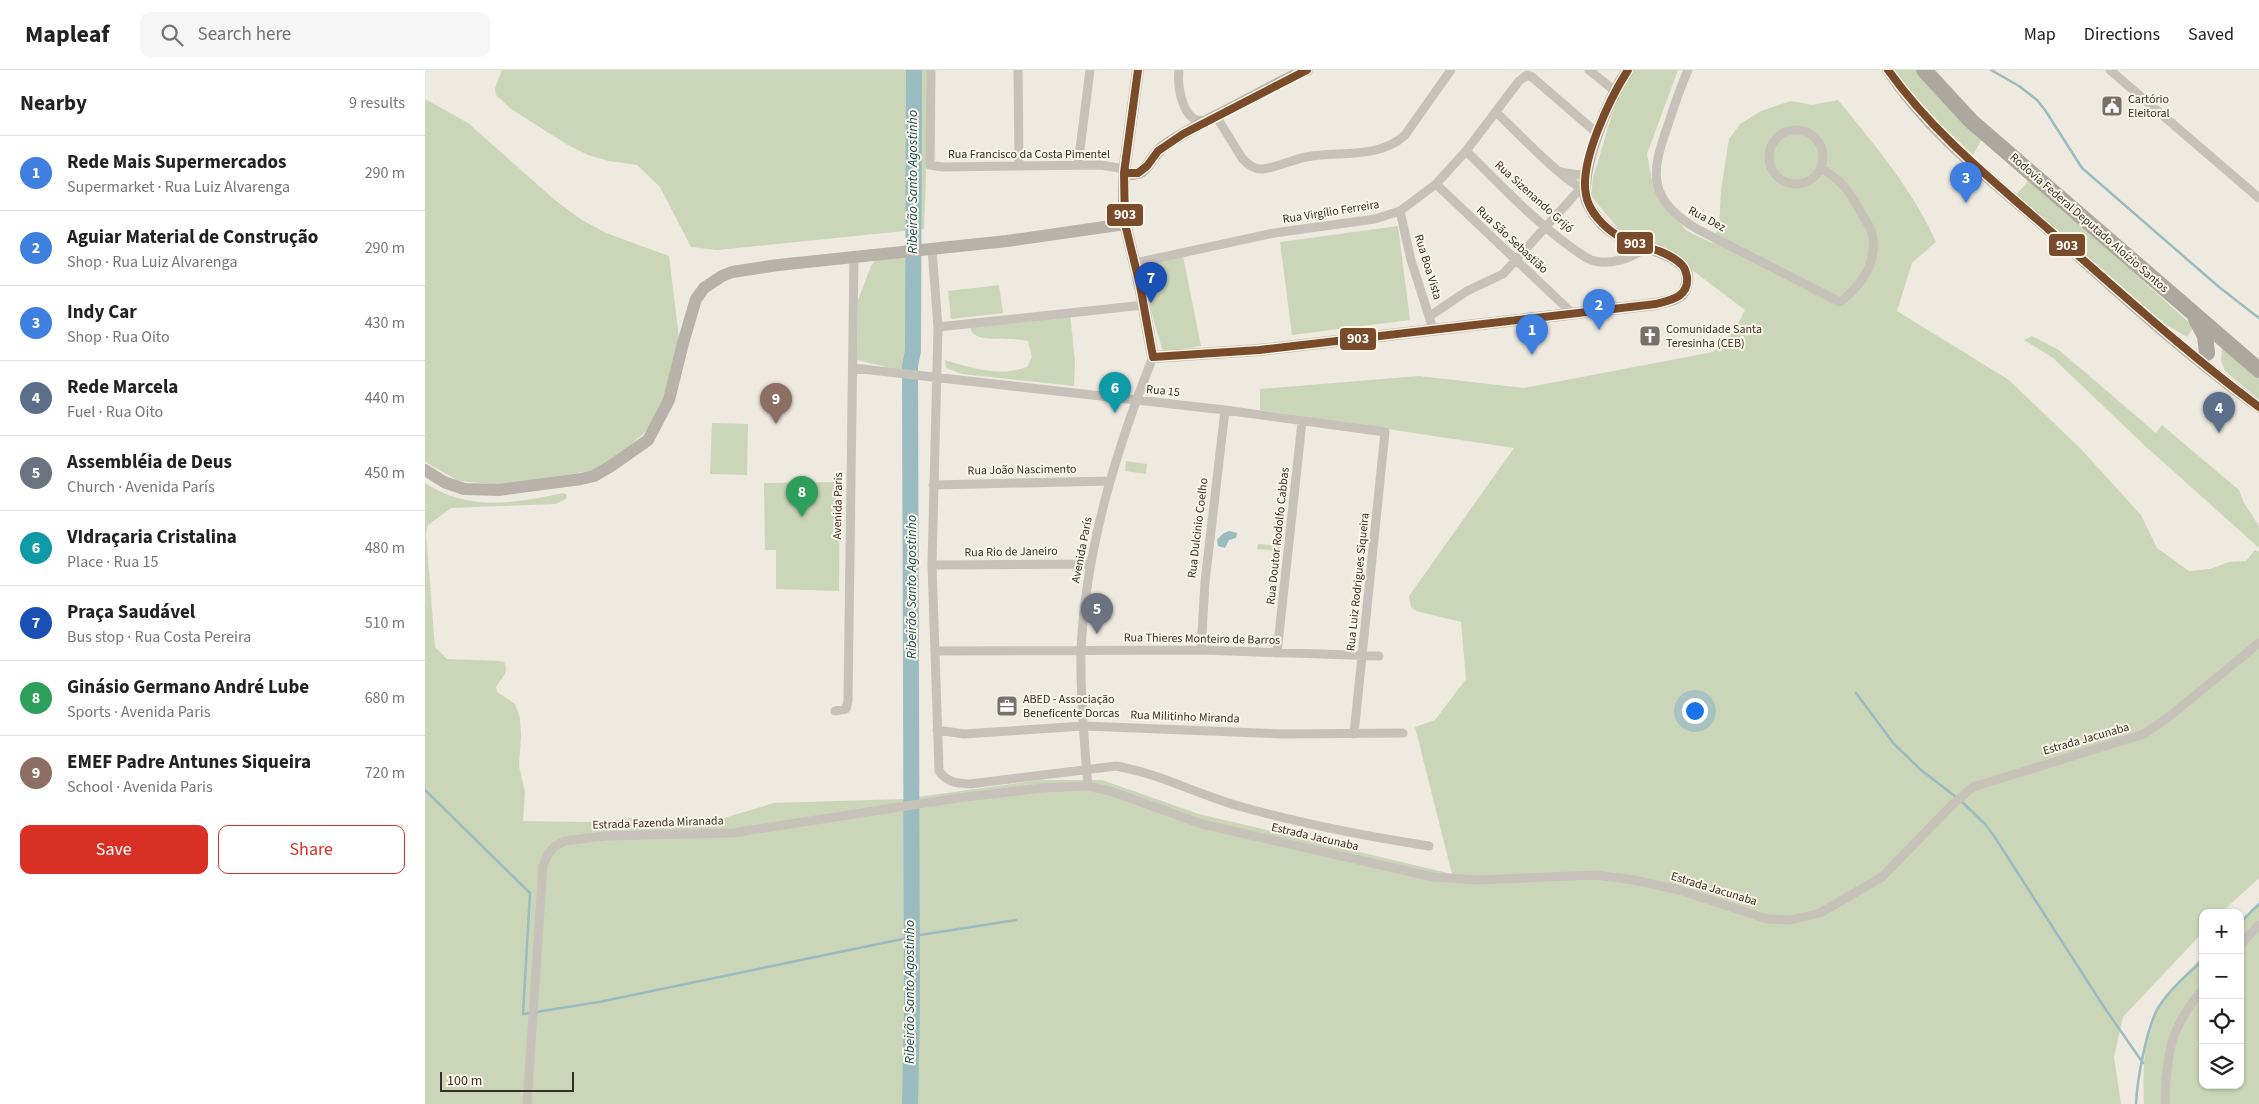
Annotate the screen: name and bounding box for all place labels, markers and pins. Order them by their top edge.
place label: Cartório Eleitoral [2128,91,2170,122]
public building icon: Cartório Eleitoral [2100,94,2124,118]
pin: 3 [1950,162,1982,203]
pin: 7 [1135,262,1167,303]
pin: 2 [1583,289,1615,330]
pin: 1 [1516,314,1548,355]
place label: Comunidade Santa Teresinha (CEB) [1666,321,1762,352]
church icon: Comunidade Santa Teresinha (CEB) [1638,324,1662,348]
pin: 6 [1099,372,1131,413]
pin: 9 [760,383,792,424]
pin: 4 [2203,392,2235,433]
pin: 8 [786,476,818,517]
pin: 5 [1081,593,1113,634]
place label: ABED - Associação Beneficente Dorcas [1023,691,1119,722]
office icon: ABED - Associação Beneficente Dorcas [995,694,1019,718]

